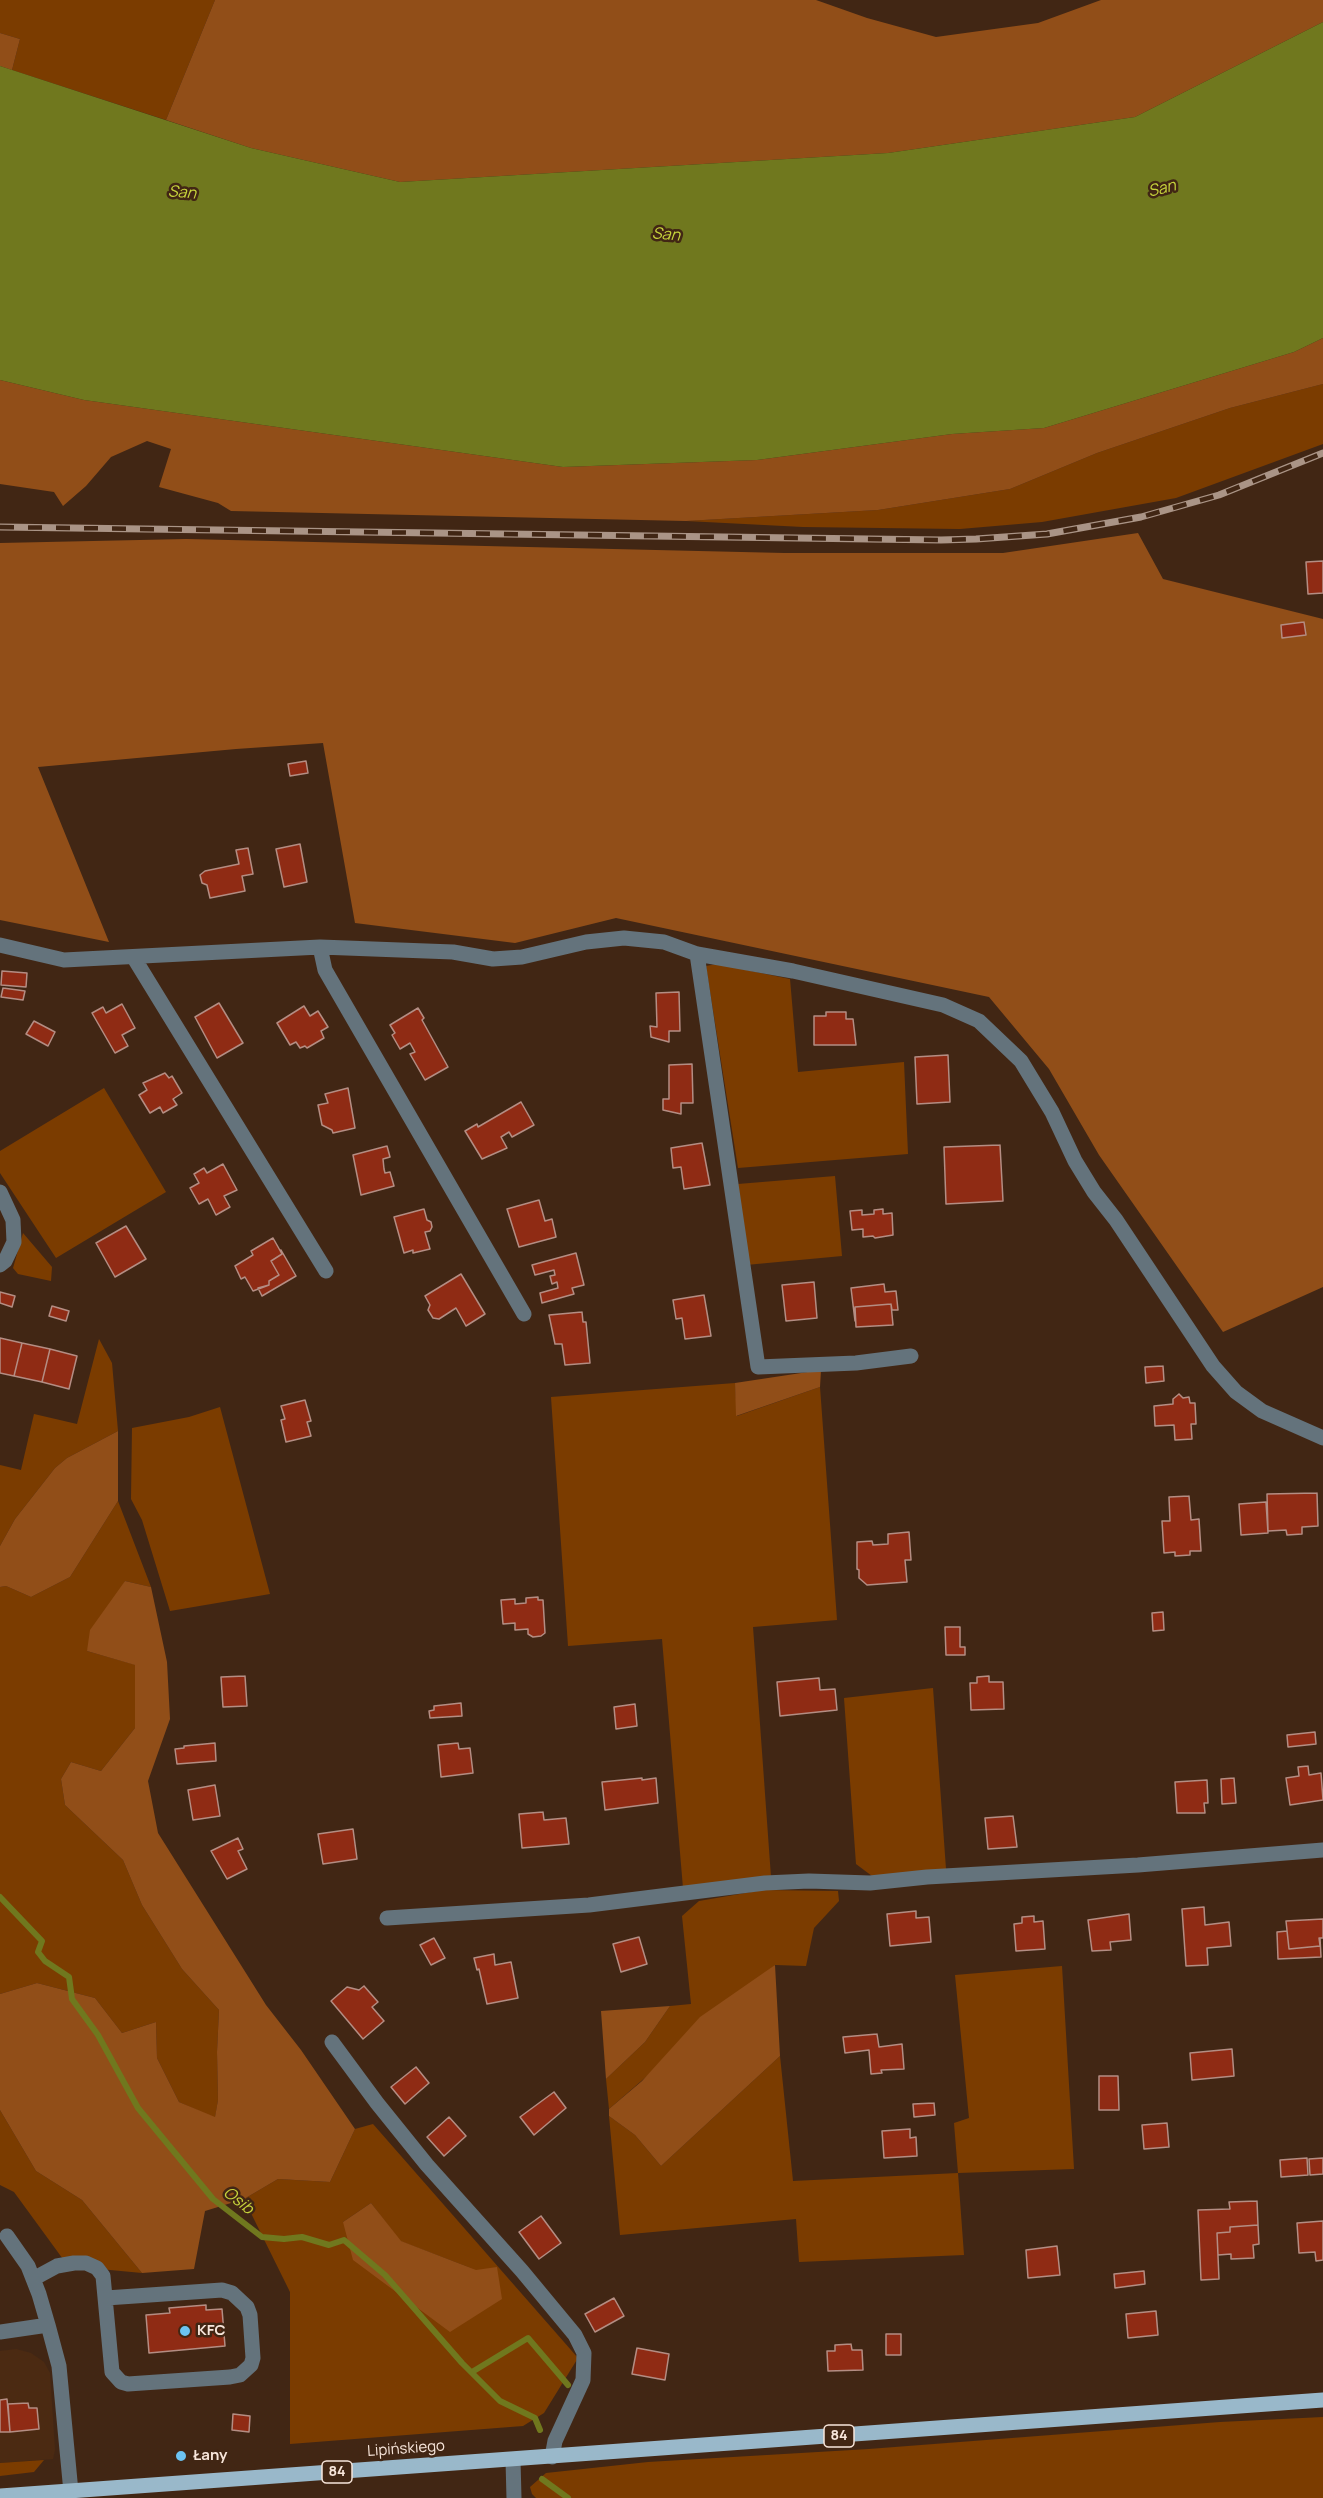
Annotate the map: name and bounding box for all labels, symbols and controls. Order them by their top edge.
water label: San [1146,176,1178,202]
water label: San [167,182,197,204]
water label: San [651,224,681,246]
water label: Osib [219,2183,257,2219]
place label: KFC [197,2322,226,2340]
marker: KFC [178,2324,192,2338]
road number: 84 [824,2425,854,2447]
street label: Lipińskiego [367,2437,445,2461]
place label: Łany [193,2447,227,2465]
marker: Łany [174,2449,188,2463]
road number: 84 [322,2461,352,2483]

